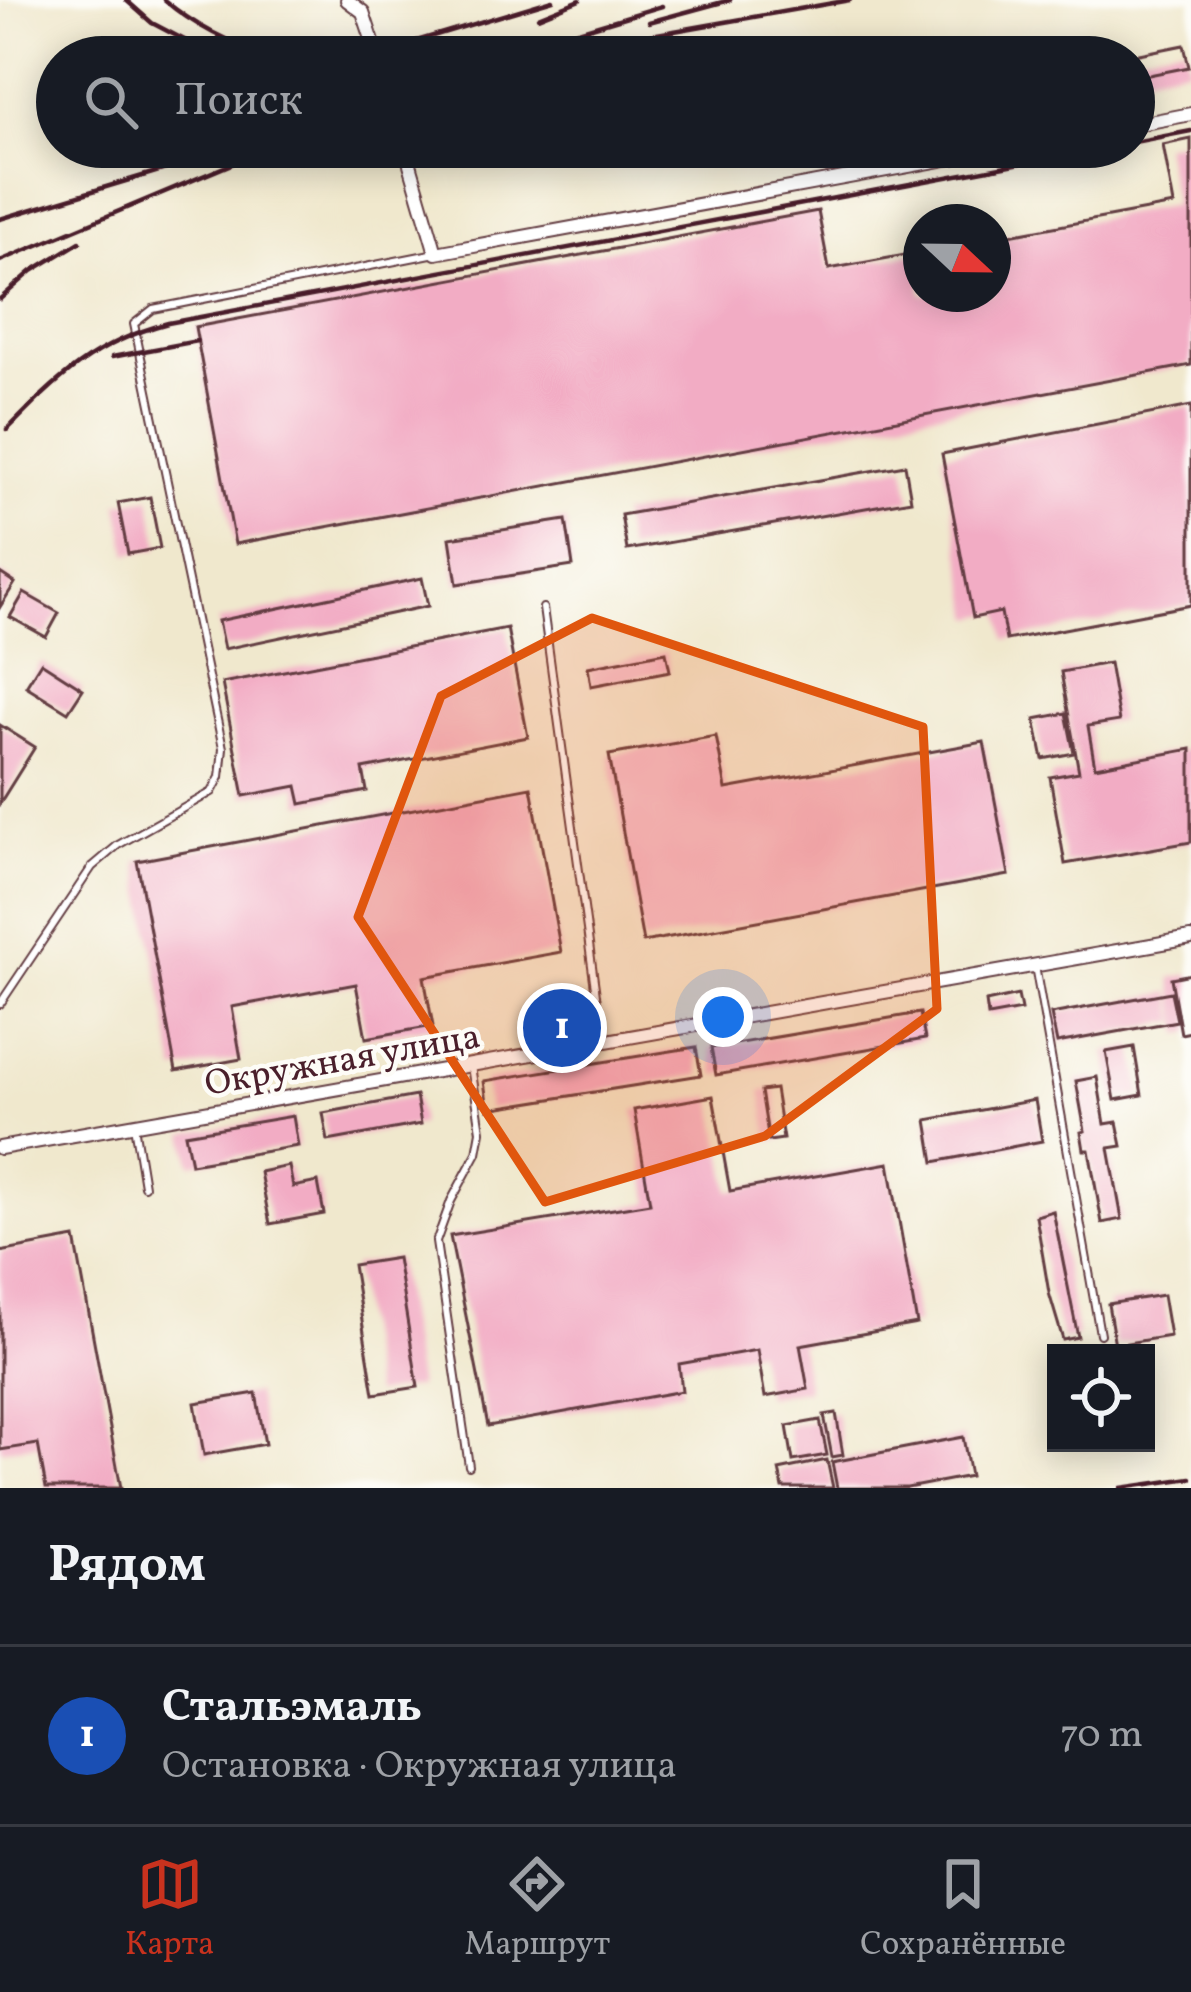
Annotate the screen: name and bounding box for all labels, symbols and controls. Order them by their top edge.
search box [36,36,1155,168]
icon: search [78,69,144,135]
text: Поиск [174,71,303,134]
north arrow [903,204,1011,312]
pin: 1 [523,983,601,1073]
your location [693,987,753,1047]
street label: Окружная улица [201,1013,484,1111]
map controls [1047,1344,1155,1452]
button: locate [1047,1344,1155,1452]
text: Рядом [48,1531,206,1602]
text: Стальэмаль [162,1677,422,1740]
text: 1 [79,1709,95,1763]
text: 70 m [1060,1709,1143,1763]
text: Остановка · Окружная улица [162,1740,677,1794]
tab: Карта [125,1851,215,1969]
tab: Маршрут [465,1851,610,1969]
tab: Сохранённые [860,1851,1066,1969]

